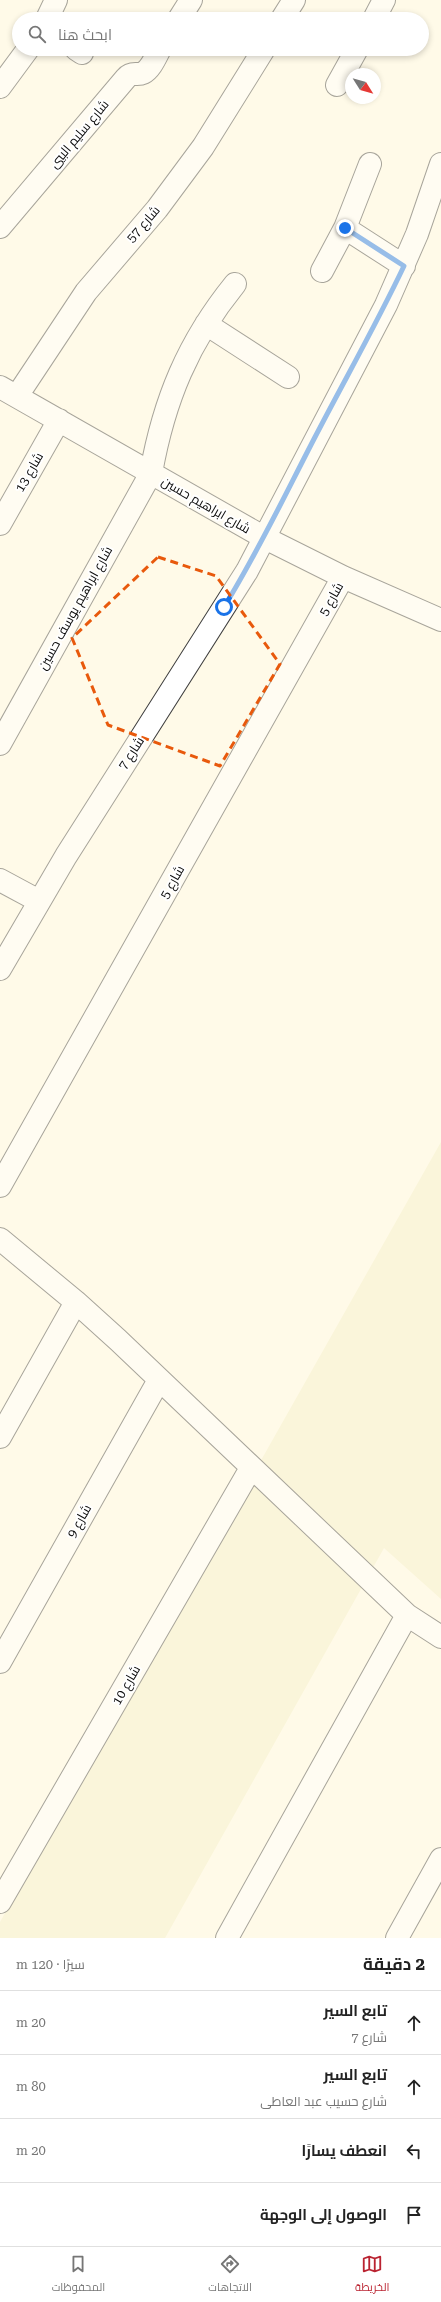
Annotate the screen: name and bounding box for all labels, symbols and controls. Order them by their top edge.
search box [12,12,429,56]
icon: search [26,23,48,45]
text: ابحث هنا [58,26,112,44]
north arrow [345,68,381,104]
street label: شارع سليم البيي [46,97,113,172]
street label: شارع 57 [123,203,164,246]
route end [336,219,354,237]
street label: شارع 13 [12,450,47,495]
street label: شارع ابراهيم حسين [158,473,253,538]
street label: شارع ابراهيم يوسف حسين [35,544,117,673]
street label: شارع 5 [316,580,347,619]
route start [215,598,233,616]
street label: شارع 7 [115,734,148,773]
street label: شارع 5 [157,863,188,902]
street label: شارع 9 [64,1502,95,1541]
street label: شارع 10 [109,1663,144,1708]
text: 2 دقيقة [363,1954,425,1974]
text: سيرًا · 120 m [16,1957,85,1972]
text: تابع السير [324,2002,387,2020]
icon: ahead [403,2012,425,2034]
text: 20 m [16,2015,46,2030]
text: شارع 7 [351,2030,387,2045]
text: تابع السير [324,2066,387,2084]
icon: ahead [403,2076,425,2098]
text: 80 m [16,2079,46,2094]
text: شارع حسيب عبد العاطى [260,2094,387,2109]
icon: left [403,2140,425,2162]
text: انعطف يسارًا [301,2142,387,2160]
text: 20 m [16,2143,46,2158]
icon: arrive [403,2204,425,2226]
text: الوصول إلى الوجهة [260,2206,387,2224]
tab: المحفوظات [52,2253,105,2297]
tab: الاتجاهات [208,2253,252,2297]
tab: الخريطة [355,2253,389,2297]

